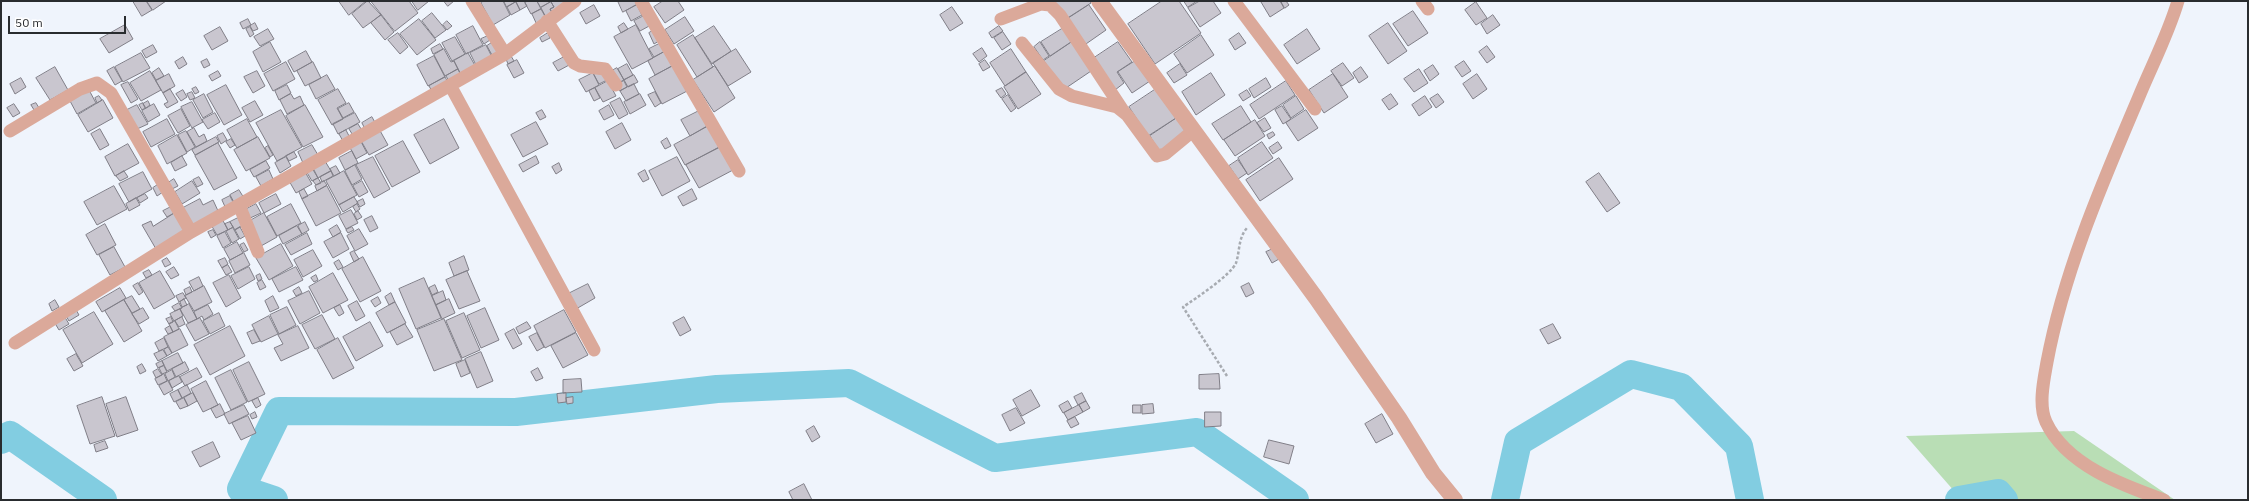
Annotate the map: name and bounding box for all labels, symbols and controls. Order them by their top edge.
scale bar [10,8,128,34]
text: 50 m [15,15,43,30]

